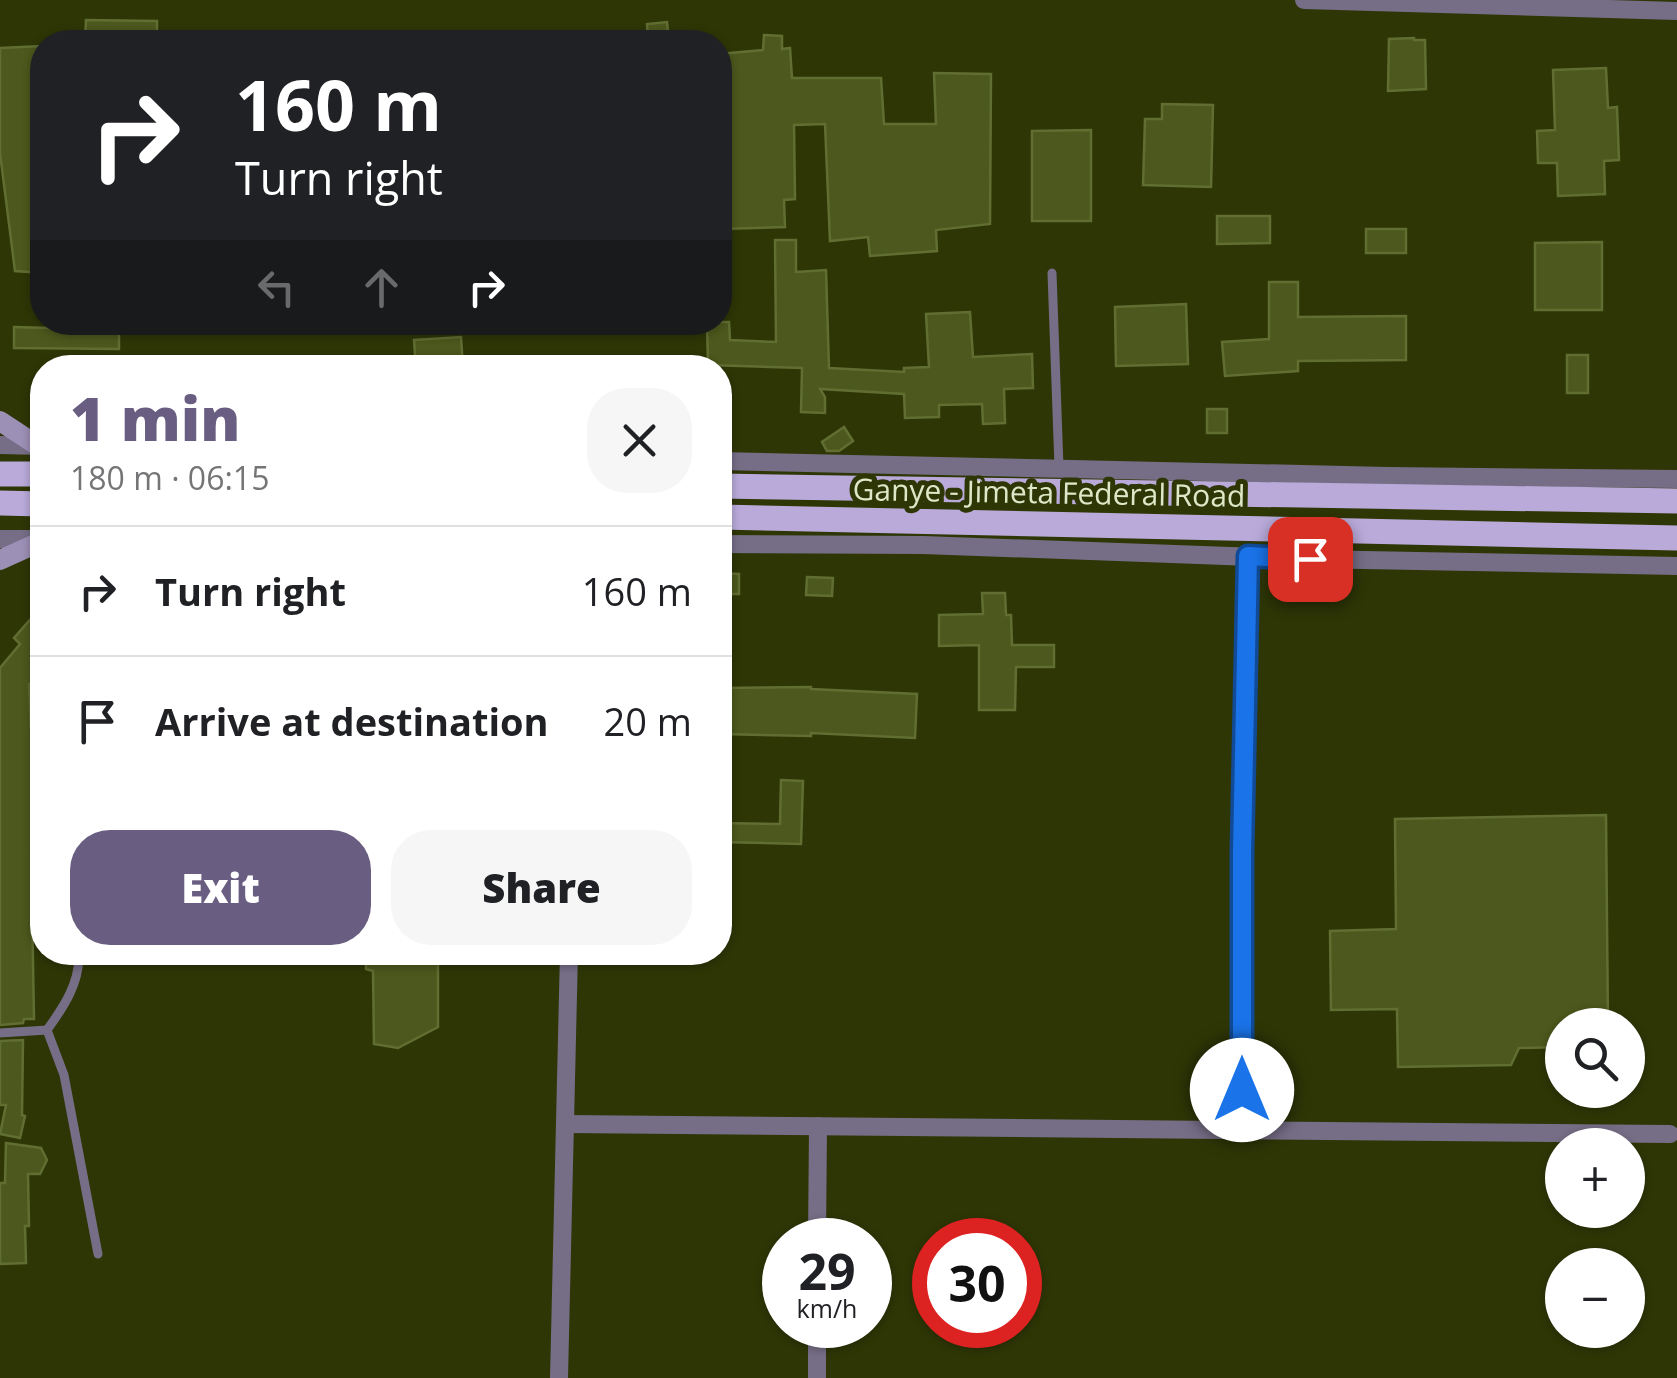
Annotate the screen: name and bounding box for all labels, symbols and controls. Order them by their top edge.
text: 160 m [235,56,442,152]
icon: right [70,70,200,200]
text: Turn right [235,147,443,208]
icon: left [249,260,304,315]
icon: ahead [354,260,409,315]
icon: right [459,260,514,315]
text: 1 min [70,377,240,459]
button: close [587,388,692,493]
text: 180 m · 06:15 [70,456,269,499]
street label: Ganye - Jimeta Federal Road [852,468,1246,516]
pin [1268,517,1353,602]
icon: arrive [1283,532,1338,587]
icon: right [70,564,125,619]
text: Turn right [155,565,346,617]
text: 160 m [582,565,692,617]
icon: arrive [70,694,125,749]
text: Arrive at destination [155,695,549,747]
text: 20 m [603,695,692,747]
button: Exit [70,830,371,945]
button: Share [391,830,692,945]
map controls [1545,1008,1645,1348]
button: search [1545,1008,1645,1108]
position arrow [1190,1038,1294,1142]
button: + [1545,1128,1645,1228]
speed limit sign: 30 [912,1218,1042,1348]
text: 29 [798,1237,856,1305]
button: − [1545,1248,1645,1348]
text: km/h [797,1291,857,1325]

